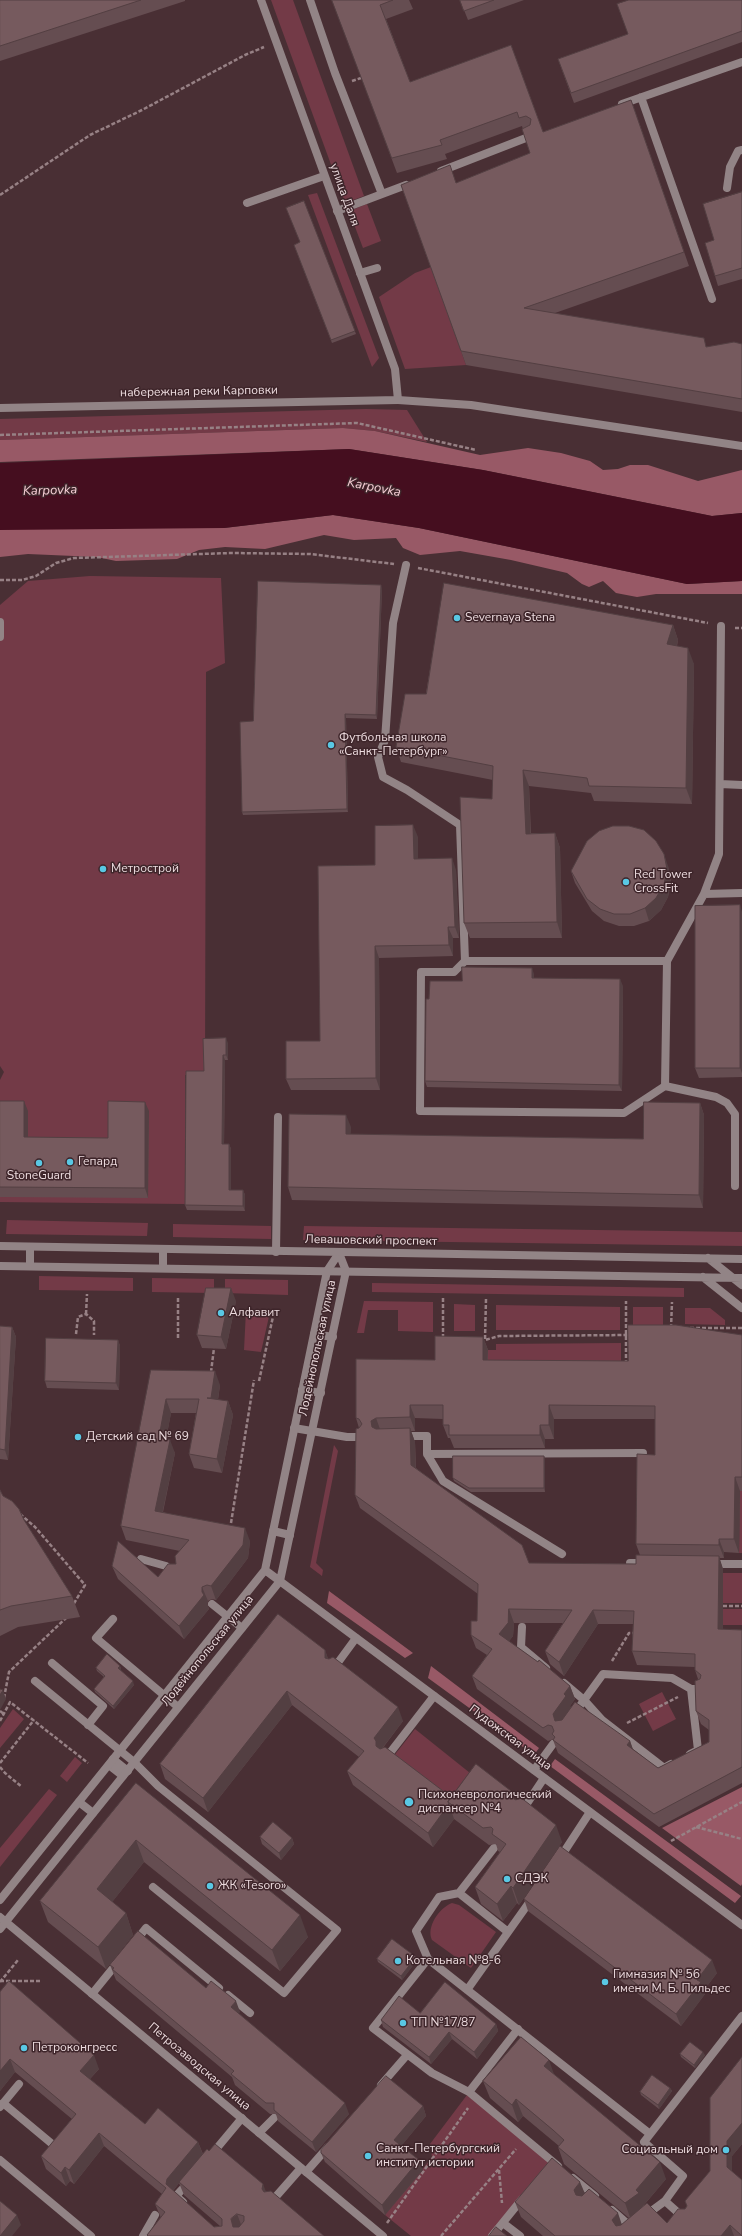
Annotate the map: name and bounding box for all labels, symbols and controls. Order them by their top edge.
street label: улица Даля [326,162,362,228]
street label: набережная реки Карповки [120,383,278,401]
water label: Karpovka [346,475,402,501]
water label: Karpovka [23,482,77,500]
place label: Severnaya Stena [465,611,555,625]
marker: Severnaya Stena [452,613,462,623]
place label: Футбольная школа «Санкт-Петербург» [339,731,448,759]
marker: Футбольная школа «Санкт-Петербург» [326,740,336,750]
place label: Метрострой [111,862,179,876]
marker: Метрострой [98,864,108,874]
place label: Red Tower CrossFit [634,868,692,896]
marker: Red Tower CrossFit [621,877,631,887]
place label: Гепард [78,1155,117,1169]
marker: Гепард [65,1157,75,1167]
marker: StoneGuard [34,1158,44,1168]
place label: StoneGuard [7,1169,71,1183]
street label: Левашовский проспект [305,1233,437,1249]
street label: Лодейнопольская улица [297,1279,339,1417]
place label: Алфавит [229,1306,280,1320]
marker: Алфавит [216,1308,226,1318]
place label: Детский сад № 69 [86,1430,189,1444]
marker: Детский сад № 69 [73,1432,83,1442]
street label: Лодейнопольская улица [159,1593,257,1709]
street label: Пудожская улица [466,1702,554,1774]
place label: Психоневрологический диспансер №4 [418,1788,552,1816]
marker: Психоневрологический диспансер №4 [403,1796,415,1808]
place label: СДЭК [515,1872,548,1886]
marker: СДЭК [502,1874,512,1884]
place label: ЖК «Tesoro» [218,1879,286,1893]
marker: ЖК «Tesoro» [205,1881,215,1891]
place label: Котельная №8-6 [406,1954,501,1968]
marker: Котельная №8-6 [393,1956,403,1966]
place label: Гимназия № 56 имени М. Б. Пильдес [613,1968,730,1996]
marker: Гимназия № 56 имени М. Б. Пильдес [600,1977,610,1987]
place label: ТП №17/87 [411,2016,476,2030]
marker: ТП №17/87 [398,2018,408,2028]
street label: Петрозаводская улица [145,2020,253,2114]
place label: Петроконгресс [32,2041,117,2055]
marker: Петроконгресс [19,2043,29,2053]
place label: Санкт-Петербургский институт истории [376,2142,500,2170]
place label: Социальный дом [622,2143,718,2157]
marker: Социальный дом [721,2145,731,2155]
marker: Санкт-Петербургский институт истории [363,2151,373,2161]

